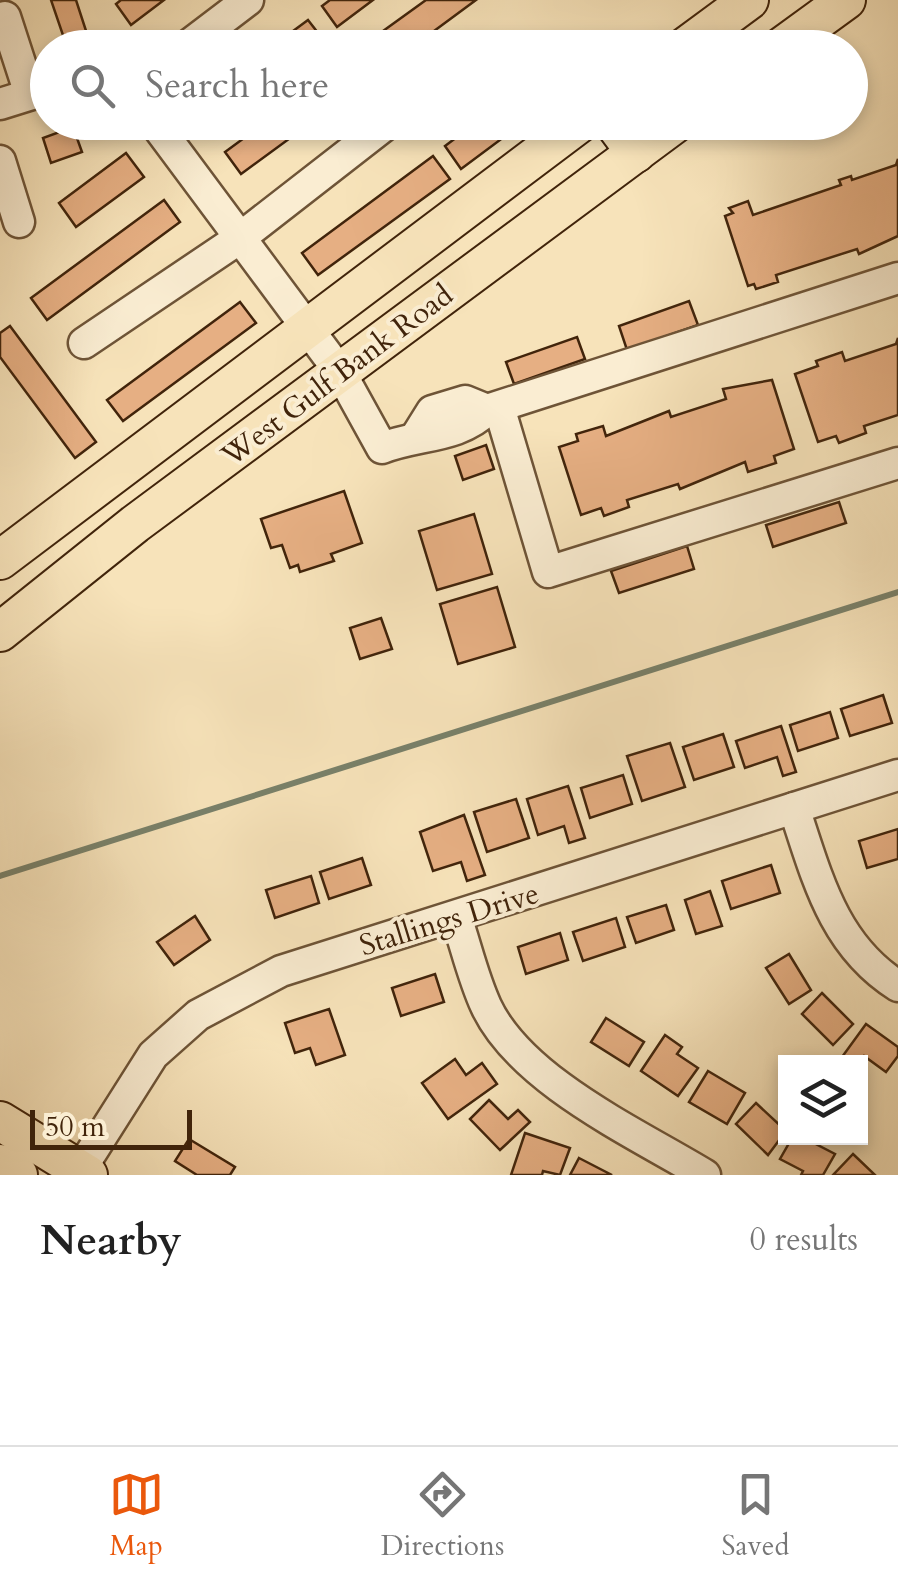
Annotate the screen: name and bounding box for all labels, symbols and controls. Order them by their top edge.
search box [30,30,868,140]
icon: search [65,58,120,113]
text: Search here [145,59,329,111]
street label: West Gulf Bank Road [212,275,461,477]
street label: Stallings Drive [354,873,544,966]
map controls [778,1055,868,1145]
button: layers [778,1055,868,1145]
scale bar [30,1105,192,1150]
text: 50 m [45,1108,105,1146]
text: Nearby [40,1212,182,1269]
text: 0 results [750,1218,858,1262]
tab: Map [109,1467,164,1565]
tab: Directions [381,1467,504,1565]
tab: Saved [721,1467,789,1565]

